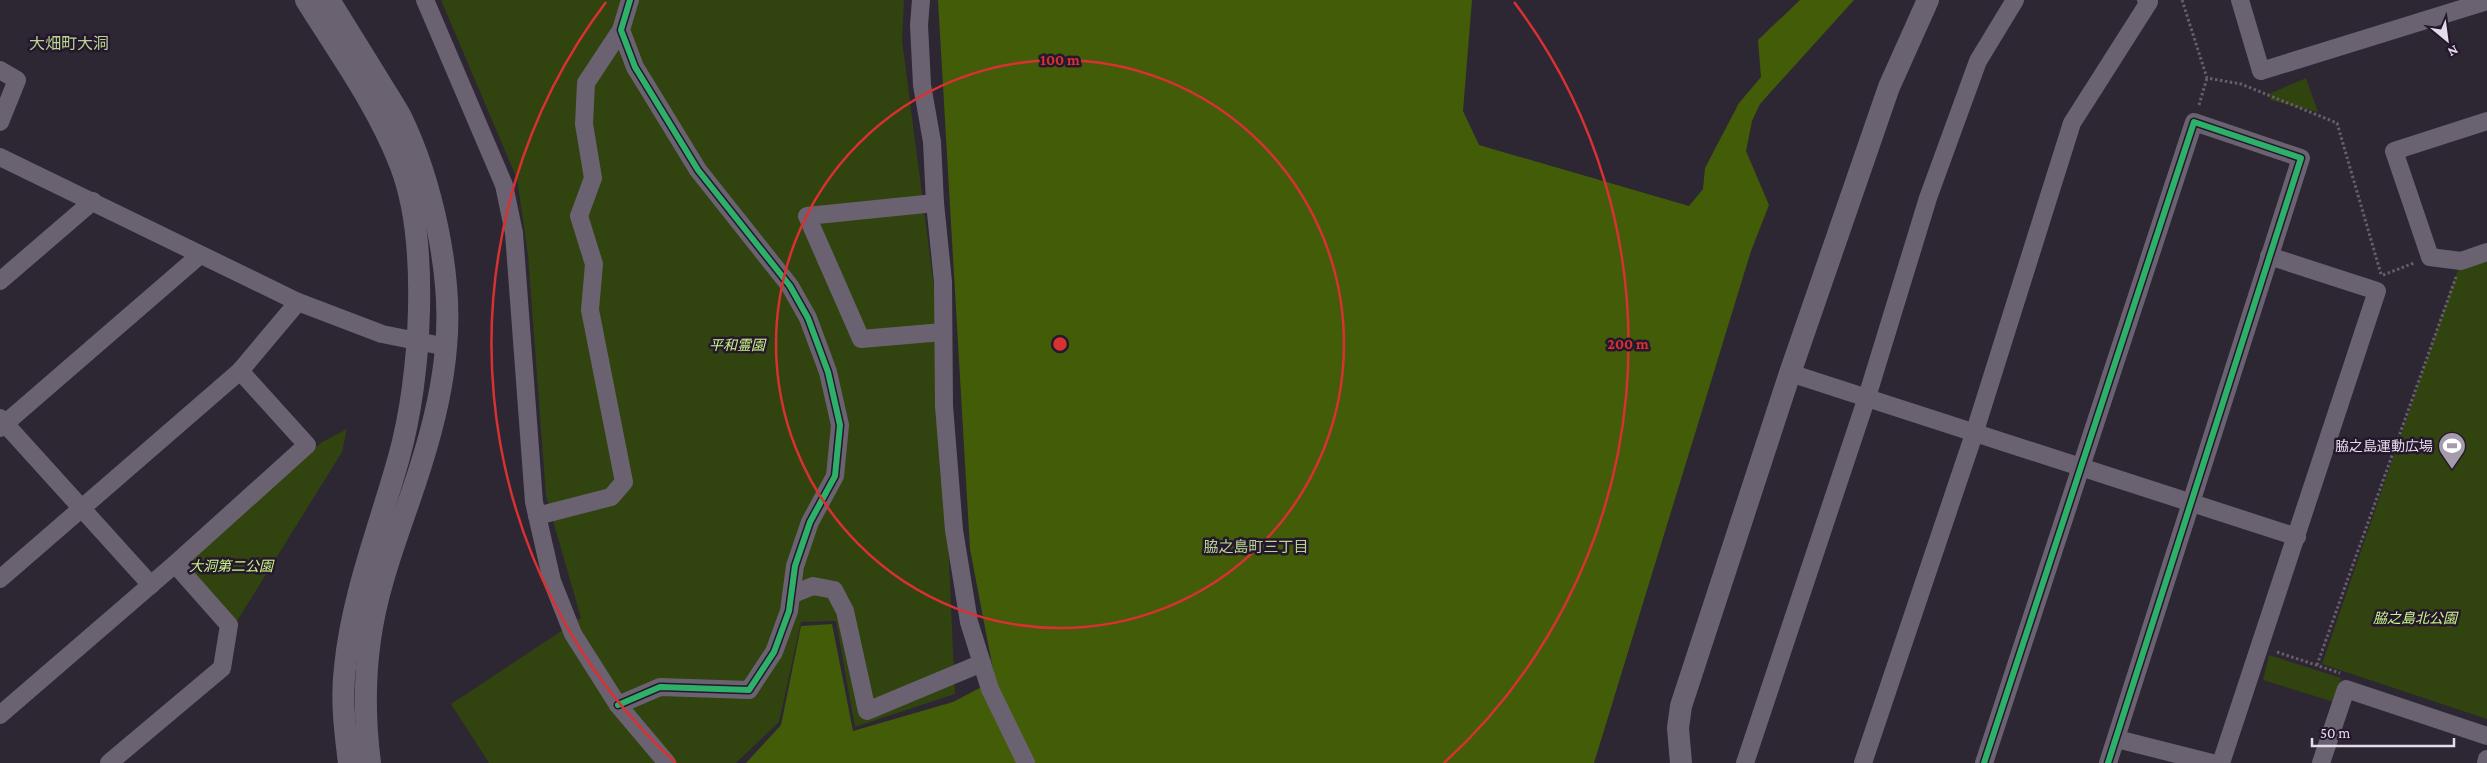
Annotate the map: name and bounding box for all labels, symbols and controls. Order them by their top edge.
north arrow [2422,15,2472,65]
district label: 大畑町大洞 [29,35,109,52]
text: N [2445,42,2461,61]
text: 100 m [1040,52,1080,68]
centre of rings [1051,335,1069,353]
text: 200 m [1607,336,1649,352]
park label: 平和霊園 [709,337,767,353]
sports icon: 脇之島運動広場 [2437,431,2467,470]
place label: 脇之島運動広場 [2335,438,2433,454]
district label: 脇之島町三丁目 [1203,539,1309,555]
park label: 大洞第二公園 [189,558,275,574]
park label: 脇之島北公園 [2373,610,2459,626]
scale bar [2312,716,2454,748]
text: 50 m [2320,725,2350,741]

